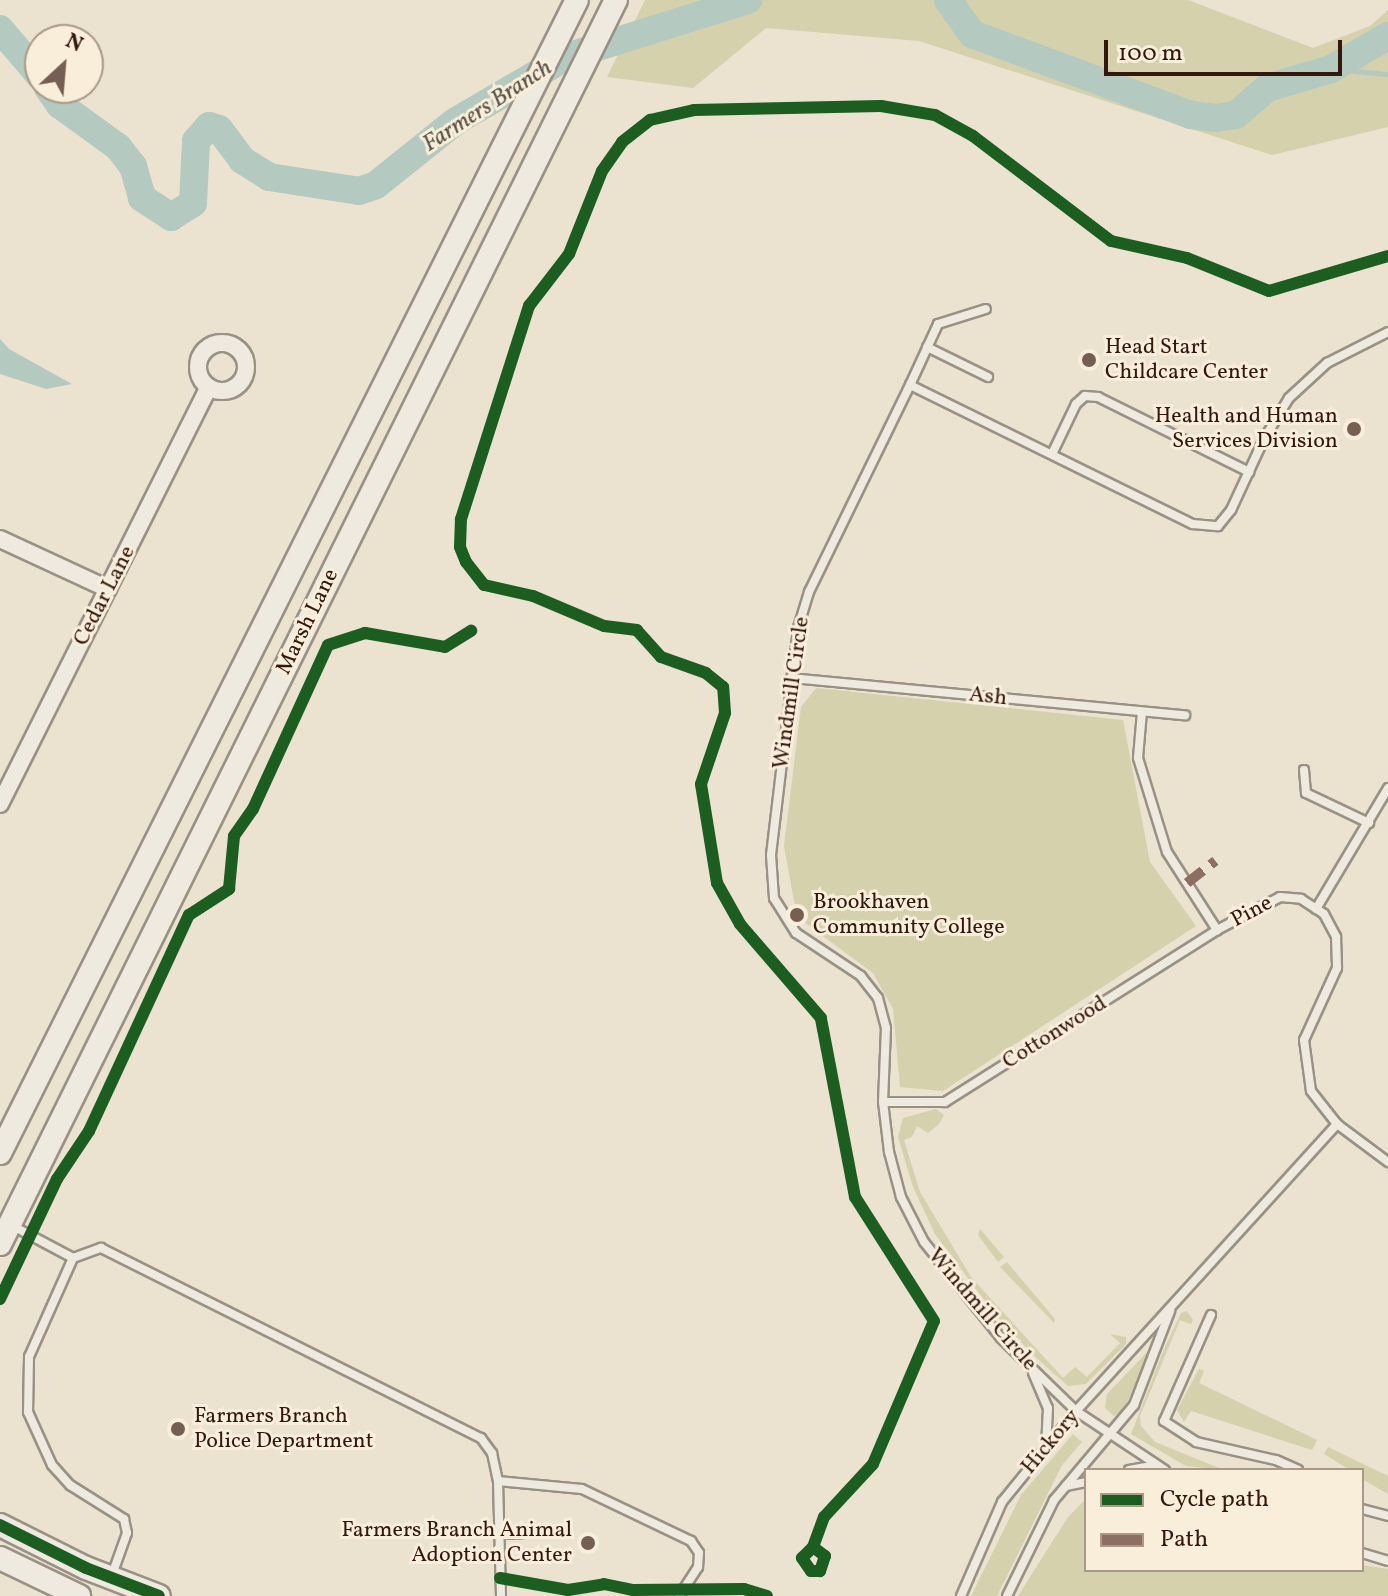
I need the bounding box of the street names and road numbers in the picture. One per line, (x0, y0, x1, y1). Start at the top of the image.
street label: Cedar Lane (69, 542, 141, 650)
street label: Marsh Lane (271, 565, 345, 679)
street label: Windmill Circle (768, 615, 816, 771)
street label: Ash (968, 682, 1008, 712)
street label: Pine (1227, 890, 1277, 934)
street label: Cottonwood (998, 991, 1112, 1075)
street label: Windmill Circle (922, 1243, 1042, 1377)
street label: Hickory (1016, 1404, 1086, 1480)

